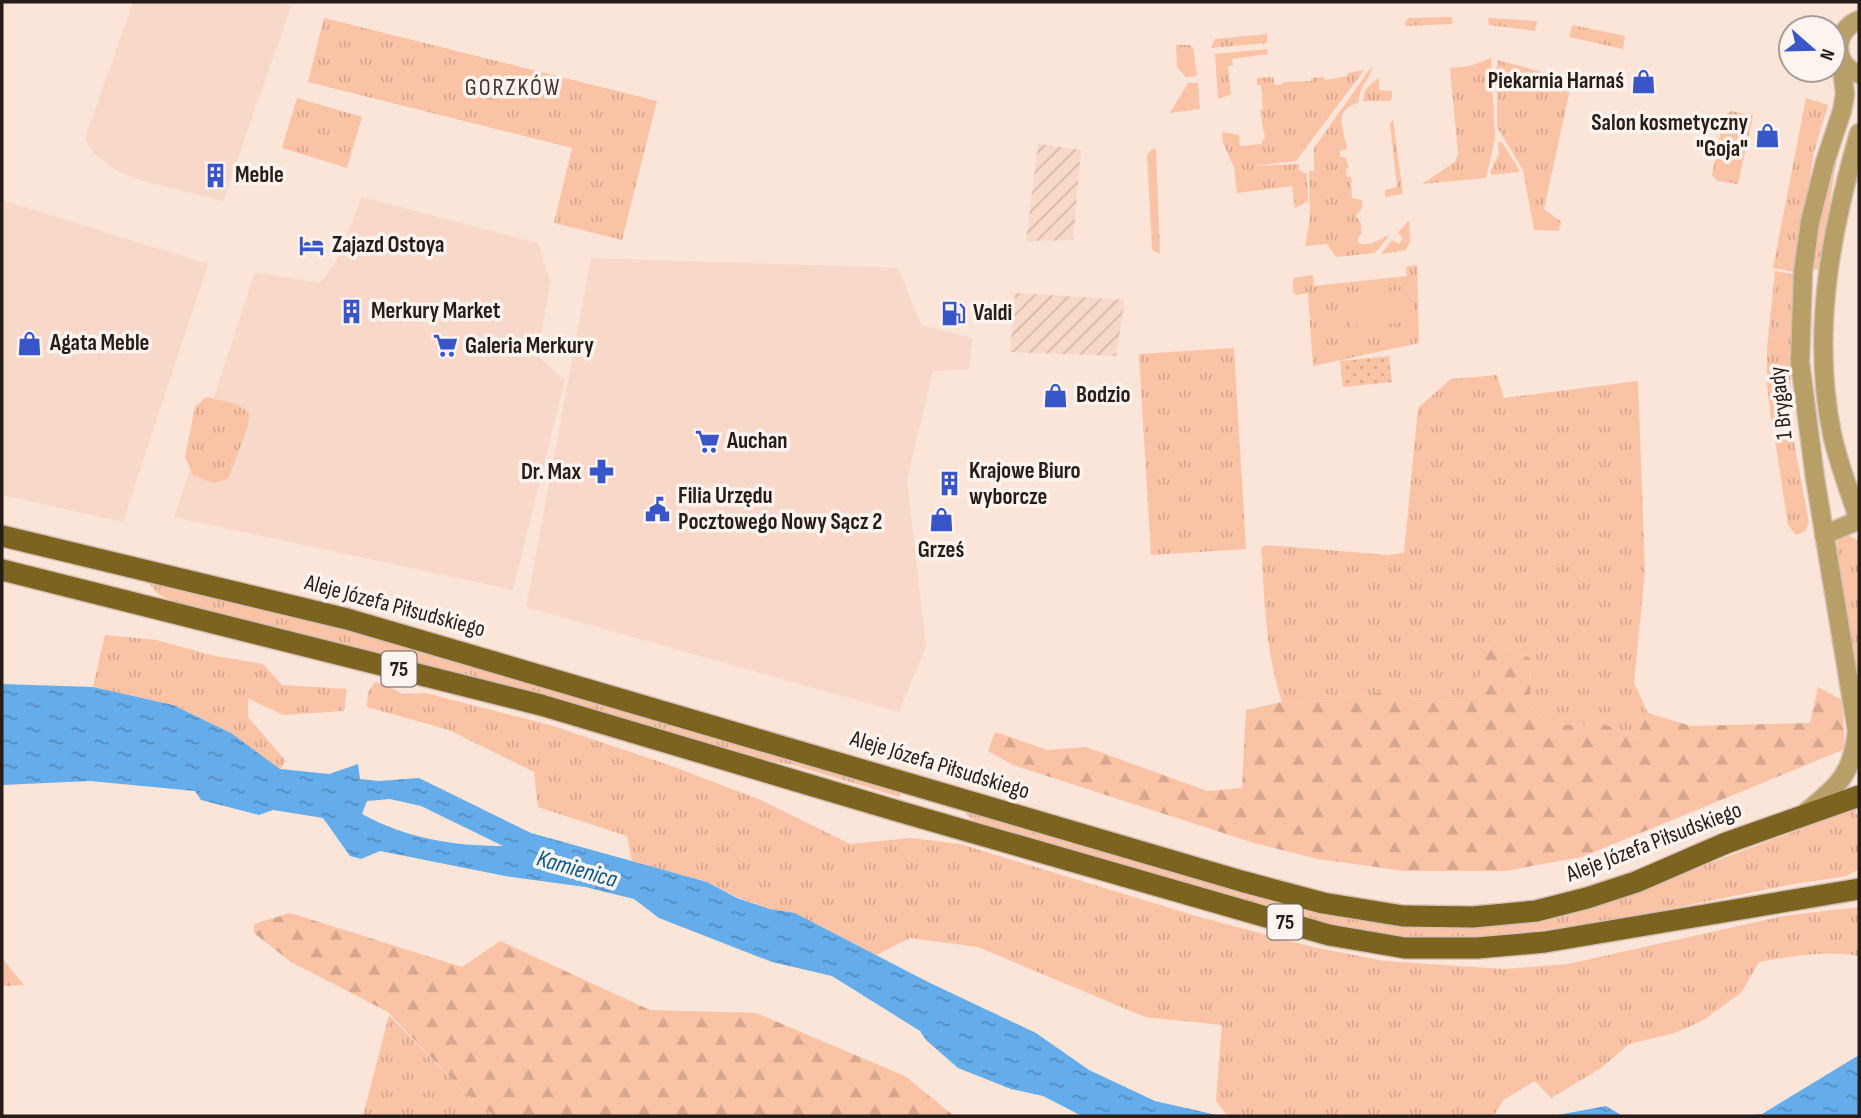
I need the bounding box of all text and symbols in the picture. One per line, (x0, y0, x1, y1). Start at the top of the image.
north arrow (1777, 14, 1847, 84)
text: N (1814, 46, 1839, 63)
place label: Piekarnia Harnaś (1488, 67, 1624, 95)
shop icon: Piekarnia Harnaś (1630, 67, 1658, 95)
district label: GORZKÓW (465, 73, 561, 102)
place label: Salon kosmetyczny "Goja" (1591, 109, 1748, 163)
shop icon: Salon kosmetyczny "Goja" (1754, 122, 1782, 150)
building icon: Meble (201, 161, 229, 189)
place label: Meble (235, 161, 284, 189)
hotel icon: Zajazd Ostoya (298, 231, 326, 259)
place label: Zajazd Ostoya (332, 231, 444, 259)
building icon: Merkury Market (337, 297, 365, 325)
place label: Merkury Market (371, 297, 501, 325)
fuel station icon: Valdi (939, 299, 967, 327)
place label: Valdi (973, 299, 1012, 327)
shop icon: Agata Meble (16, 329, 44, 357)
place label: Agata Meble (49, 329, 149, 357)
supermarket icon: Galeria Merkury (431, 332, 459, 360)
place label: Galeria Merkury (465, 332, 594, 360)
street label: 1 Brygady (1763, 365, 1799, 441)
shop icon: Bodzio (1042, 381, 1070, 409)
place label: Bodzio (1076, 381, 1131, 409)
supermarket icon: Auchan (693, 427, 721, 455)
place label: Auchan (726, 427, 788, 455)
place label: Krajowe Biuro wyborcze (969, 457, 1081, 511)
place label: Dr. Max (521, 458, 581, 486)
pharmacy icon: Dr. Max (587, 458, 615, 486)
building icon: Krajowe Biuro wyborcze (935, 470, 963, 498)
place label: Filia Urzędu Pocztowego Nowy Sącz 2 (678, 482, 882, 536)
public building icon: Filia Urzędu Pocztowego Nowy Sącz 2 (644, 495, 672, 523)
shop icon: Grześ (927, 506, 955, 534)
place label: Grześ (918, 536, 964, 564)
street label: Aleje Józefa Piłsudskiego (301, 568, 488, 644)
road number: 75 (382, 652, 416, 686)
street label: Aleje Józefa Piłsudskiego (846, 724, 1033, 806)
street label: Aleje Józefa Piłsudskiego (1561, 796, 1746, 889)
water label: Kamienica (533, 844, 621, 894)
road number: 75 (1268, 904, 1302, 940)

